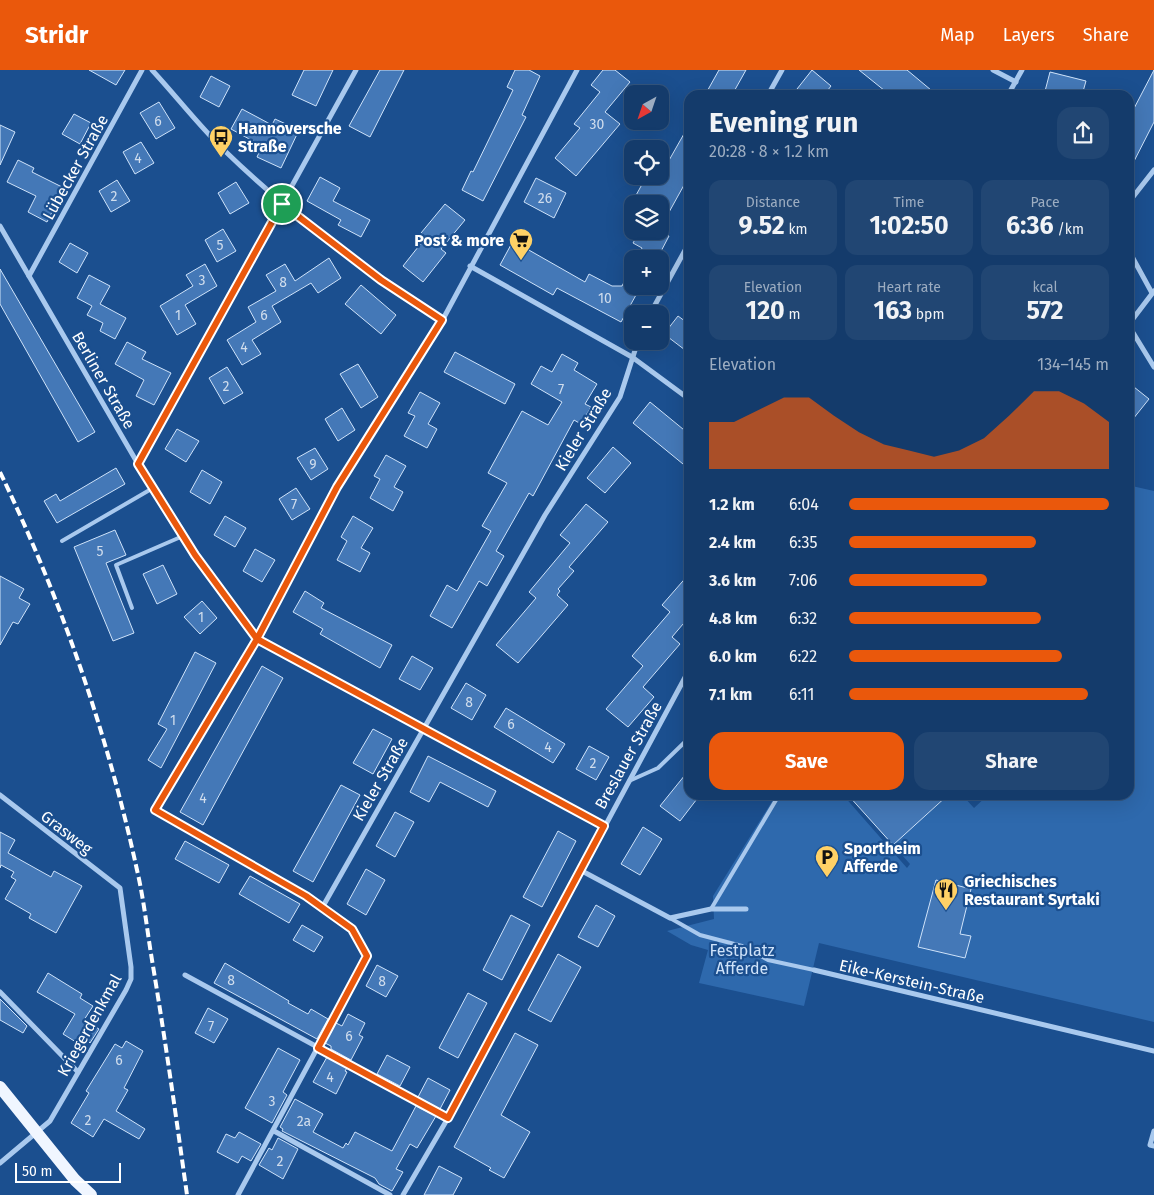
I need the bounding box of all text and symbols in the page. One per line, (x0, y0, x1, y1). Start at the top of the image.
text: Stridr (25, 21, 88, 49)
text: Map (940, 24, 975, 46)
text: Layers (1003, 24, 1055, 46)
text: Share (1083, 24, 1129, 46)
north arrow (624, 85, 669, 130)
map controls (624, 85, 669, 350)
text: Evening run (709, 106, 858, 139)
button: share (1057, 107, 1109, 159)
street label: Lübecker Straße (39, 111, 112, 223)
house number: 6 (154, 113, 162, 130)
house number: 30 (590, 116, 605, 133)
place label: Hannoversche Straße (238, 119, 342, 156)
bus stop icon: Hannoversche Straße (208, 124, 234, 158)
button: locate (624, 140, 669, 185)
text: 20:28 · 8 × 1.2 km (709, 142, 829, 161)
house number: 4 (134, 150, 142, 167)
pin (261, 183, 303, 225)
house number: 2 (111, 188, 118, 205)
icon: arrive (268, 190, 296, 218)
house number: 26 (538, 190, 552, 207)
text: Distance (746, 194, 800, 211)
text: Time (894, 194, 924, 211)
text: Pace (1030, 194, 1060, 211)
button: layers (624, 195, 669, 240)
text: 9.52 (738, 211, 785, 241)
text: 1:02:50 (869, 211, 949, 241)
text: 6:36 (1006, 211, 1054, 241)
text: km (785, 221, 808, 238)
text: /km (1054, 221, 1084, 238)
supermarket icon: Post & more (508, 227, 534, 261)
place label: Post & more (414, 231, 504, 250)
house number: 5 (216, 237, 224, 254)
button: + (624, 250, 669, 295)
house number: 3 (199, 272, 206, 289)
house number: 8 (279, 274, 287, 291)
text: Elevation (744, 279, 802, 296)
text: Heart rate (877, 279, 941, 296)
text: kcal (1032, 279, 1058, 296)
house number: 10 (598, 290, 612, 307)
text: 120 (746, 296, 785, 326)
text: 163 (874, 296, 912, 326)
text: 572 (1026, 296, 1064, 326)
button: − (624, 305, 669, 350)
text: m (785, 306, 800, 323)
text: bpm (912, 306, 944, 323)
house number: 1 (175, 307, 181, 324)
house number: 6 (260, 307, 268, 324)
street label: Berliner Straße (68, 328, 139, 432)
house number: 4 (240, 339, 248, 356)
text: Elevation (709, 355, 776, 374)
text: 134–145 m (1037, 355, 1109, 374)
house number: 2 (223, 378, 230, 395)
house number: 7 (558, 381, 564, 398)
street label: Kieler Straße (551, 384, 616, 474)
house number: 9 (309, 456, 317, 473)
text: 1.2 km (709, 495, 755, 514)
text: 6:04 (789, 495, 819, 514)
house number: 7 (291, 496, 297, 513)
text: 2.4 km (709, 533, 756, 552)
text: 6:35 (789, 533, 818, 552)
house number: 5 (96, 543, 104, 560)
text: 3.6 km (709, 571, 756, 590)
text: 7:06 (789, 571, 817, 590)
house number: 1 (198, 609, 204, 626)
text: 4.8 km (709, 609, 757, 628)
text: 6:32 (789, 609, 817, 628)
text: 6.0 km (709, 647, 757, 666)
text: 6:22 (789, 647, 817, 666)
text: 7.1 km (709, 685, 752, 704)
text: 6:11 (789, 685, 814, 704)
house number: 8 (465, 694, 473, 711)
street label: Breslauer Straße (591, 698, 666, 813)
house number: 1 (170, 712, 176, 729)
house number: 6 (507, 716, 515, 733)
button: Save (709, 732, 904, 790)
button: Share (914, 732, 1109, 790)
street label: Kieler Straße (349, 734, 412, 824)
house number: 4 (544, 739, 552, 756)
house number: 2 (590, 755, 597, 772)
house number: 4 (199, 790, 207, 807)
street label: Grasweg (37, 806, 97, 859)
place label: Sportheim Afferde (843, 839, 921, 876)
parking icon: Sportheim Afferde (814, 844, 840, 878)
place label: Griechisches Restaurant Syrtaki (964, 872, 1100, 909)
restaurant icon: Griechisches Restaurant Syrtaki (933, 877, 959, 911)
park label: Festplatz Afferde (710, 941, 774, 978)
street label: Eike-Kerstein-Straße (837, 956, 986, 1007)
street label: Kriegerdenkmal (53, 970, 126, 1080)
house number: 8 (227, 972, 235, 989)
house number: 8 (378, 973, 386, 990)
house number: 7 (208, 1018, 214, 1035)
house number: 6 (345, 1028, 353, 1045)
house number: 6 (115, 1052, 123, 1069)
house number: 4 (326, 1069, 334, 1086)
house number: 3 (269, 1093, 276, 1110)
house number: 2 (85, 1112, 92, 1129)
house number: 2a (297, 1113, 311, 1130)
house number: 2 (277, 1153, 284, 1170)
scale bar (15, 1160, 121, 1183)
text: 50 m (22, 1163, 53, 1180)

